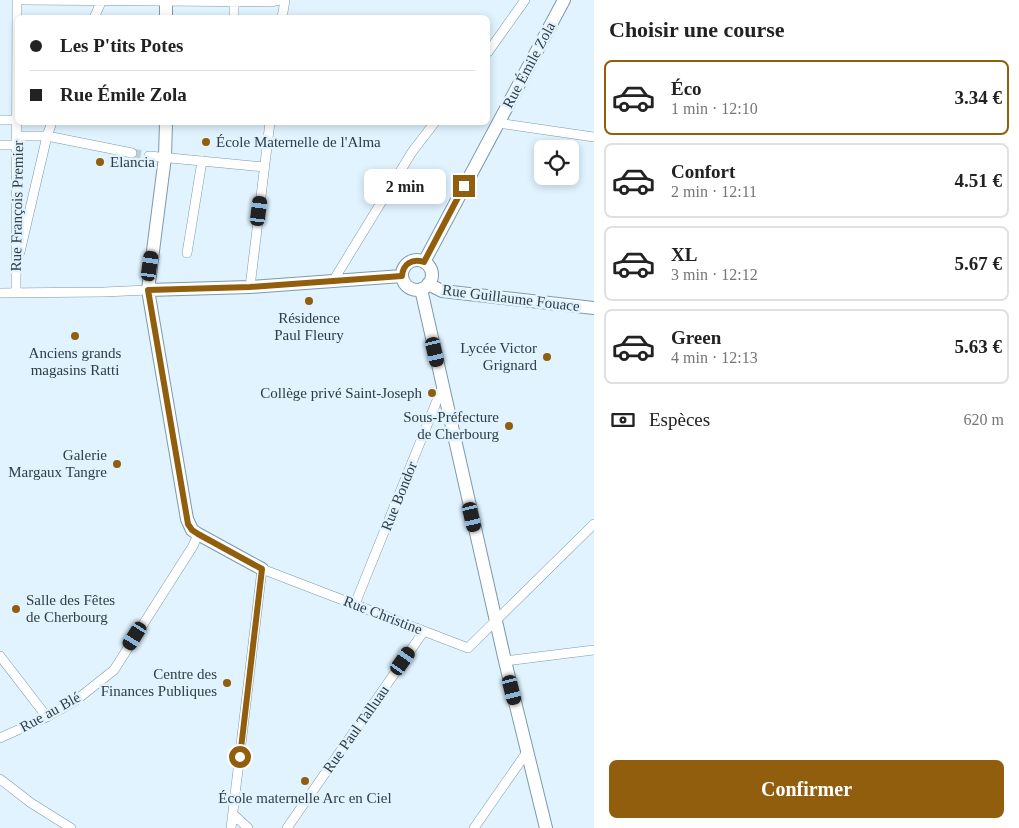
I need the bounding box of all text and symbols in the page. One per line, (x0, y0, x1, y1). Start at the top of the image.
text: Choisir une course (609, 17, 785, 42)
street label: Rue Émile Zola (500, 19, 559, 111)
text: Les P'tits Potes (60, 35, 183, 56)
icon: car (611, 75, 656, 120)
text: Éco (671, 78, 702, 99)
text: Rue Émile Zola (60, 84, 187, 105)
text: 3.34 € (955, 87, 1002, 108)
text: 1 min · 12:10 (671, 100, 758, 117)
place label: École Maternelle de l'Alma (216, 134, 381, 150)
marker: École Maternelle de l'Alma (200, 136, 212, 148)
street label: Rue François Premier (8, 140, 26, 272)
map controls (534, 140, 579, 185)
button: locate (534, 140, 579, 185)
place label: Elancia (110, 154, 155, 170)
marker: Elancia (94, 156, 106, 168)
icon: car (611, 158, 656, 203)
text: Confort (671, 161, 735, 182)
callout: 2 min (364, 168, 446, 204)
text: 4.51 € (955, 170, 1002, 191)
route end (453, 175, 475, 197)
text: 2 min (386, 178, 424, 195)
text: 2 min · 12:11 (671, 183, 757, 200)
car (249, 195, 268, 227)
icon: car (611, 241, 656, 286)
text: XL (671, 244, 697, 265)
car (140, 250, 159, 282)
text: 5.67 € (955, 253, 1002, 274)
text: 3 min · 12:12 (671, 266, 758, 283)
street label: Rue Guillaume Fouace (441, 282, 581, 314)
marker: Résidence Paul Fleury (303, 295, 315, 307)
place label: Résidence Paul Fleury (274, 310, 344, 343)
icon: car (611, 324, 656, 369)
text: Green (671, 327, 721, 348)
marker: Anciens grands magasins Ratti (69, 330, 81, 342)
car (424, 336, 445, 368)
text: 5.63 € (955, 336, 1002, 357)
place label: Lycée Victor Grignard (460, 340, 537, 373)
place label: Anciens grands magasins Ratti (29, 345, 122, 378)
text: 4 min · 12:13 (671, 349, 758, 366)
marker: Lycée Victor Grignard (541, 351, 553, 363)
place label: Collège privé Saint-Joseph (260, 385, 422, 401)
marker: Collège privé Saint-Joseph (426, 387, 438, 399)
icon: cash (609, 406, 637, 434)
place label: Sous-Préfecture de Cherbourg (403, 409, 499, 442)
text: Espèces (649, 409, 710, 430)
text: 620 m (964, 411, 1004, 428)
marker: Sous-Préfecture de Cherbourg (503, 420, 515, 432)
place label: Galerie Margaux Tangre (8, 447, 107, 480)
marker: Galerie Margaux Tangre (111, 458, 123, 470)
street label: Rue Bondor (378, 459, 420, 533)
car (461, 501, 482, 533)
place label: Salle des Fêtes de Cherbourg (26, 592, 115, 625)
street label: Rue Christine (341, 593, 425, 637)
marker: Salle des Fêtes de Cherbourg (10, 603, 22, 615)
car (120, 619, 149, 653)
car (388, 644, 417, 678)
place label: Centre des Finances Publiques (101, 666, 217, 699)
car (501, 674, 522, 706)
marker: Centre des Finances Publiques (221, 677, 233, 689)
street label: Rue Paul Talluau (320, 682, 392, 776)
street label: Rue au Blé (17, 689, 83, 735)
route start (229, 746, 251, 768)
button: Confirmer (609, 760, 1004, 818)
marker: École maternelle Arc en Ciel (299, 775, 311, 787)
place label: École maternelle Arc en Ciel (218, 790, 392, 806)

